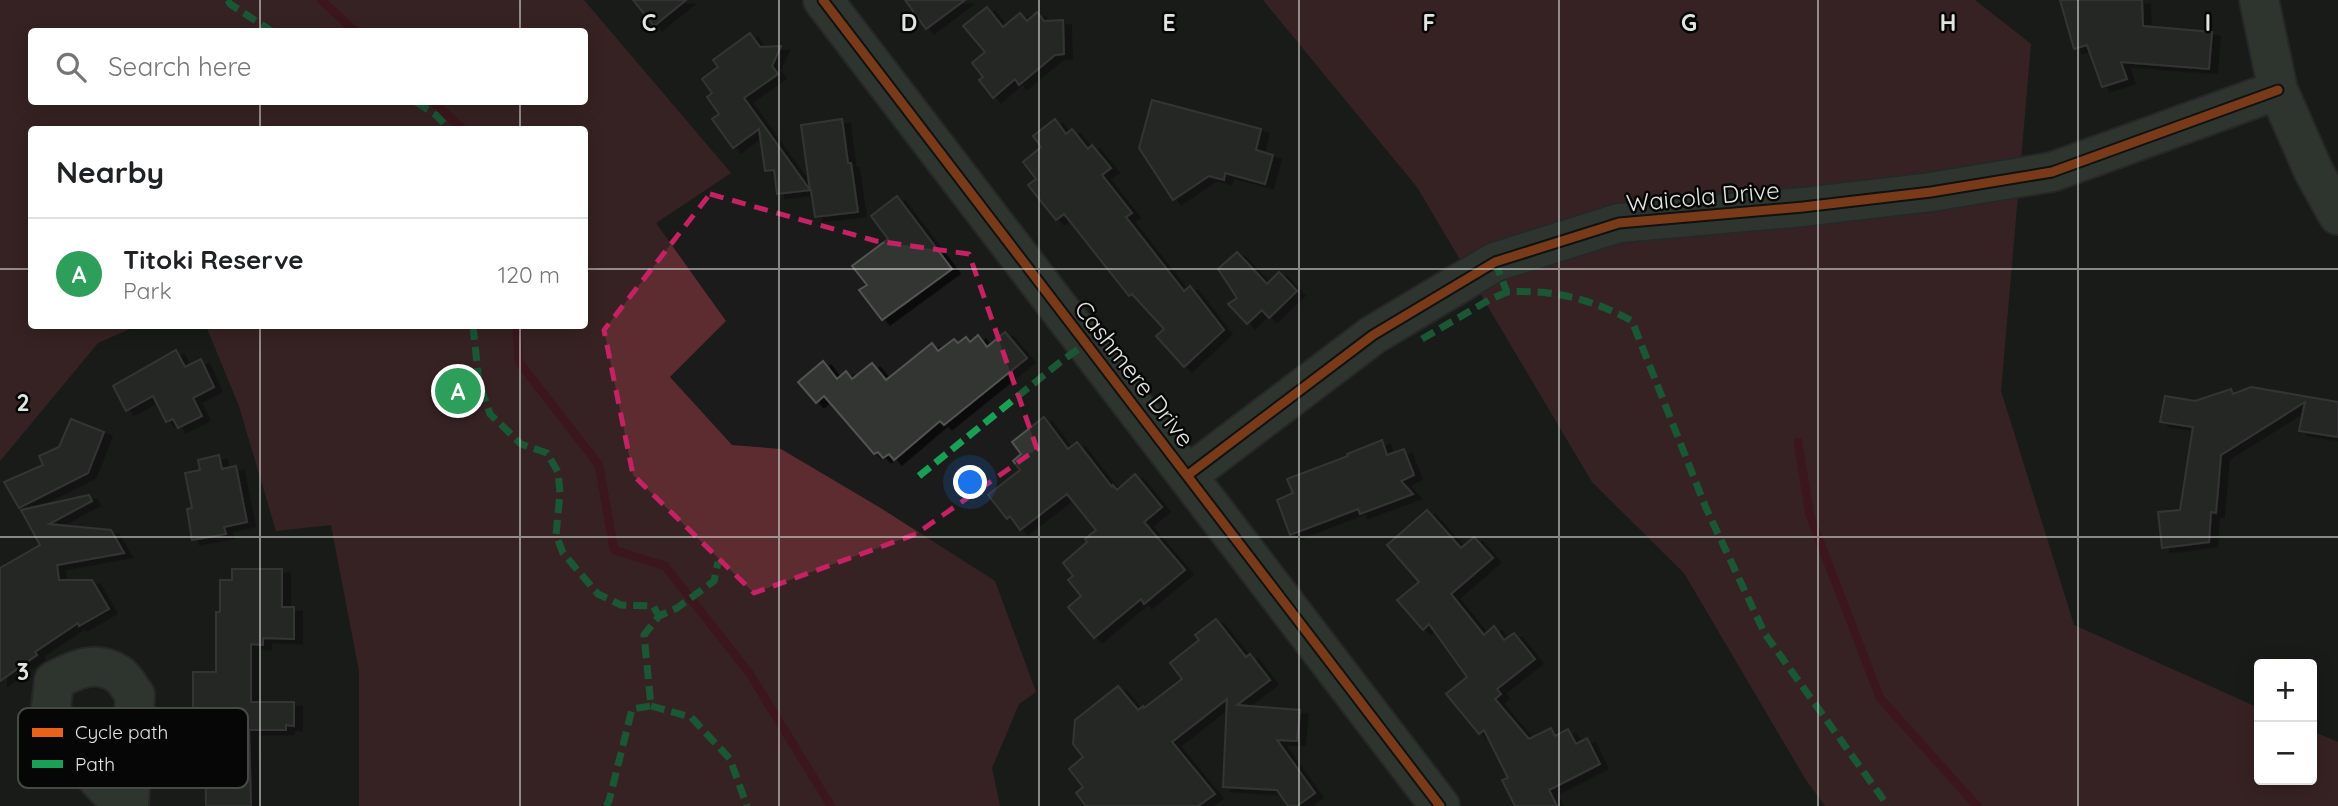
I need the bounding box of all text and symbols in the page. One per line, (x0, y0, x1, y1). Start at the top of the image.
text: C (642, 8, 656, 37)
text: D (901, 8, 917, 37)
text: E (1162, 8, 1176, 37)
text: F (1423, 8, 1435, 37)
text: G (1681, 8, 1697, 37)
text: H (1940, 8, 1956, 37)
text: I (2205, 8, 2211, 37)
search box (28, 28, 588, 105)
icon: search (52, 48, 90, 86)
text: Search here (108, 50, 252, 83)
text: Nearby (56, 153, 164, 191)
street label: Waicola Drive (1625, 174, 1781, 218)
text: Titoki Reserve (123, 243, 304, 276)
text: A (72, 260, 86, 289)
text: 120 m (498, 260, 560, 289)
text: Park (123, 276, 172, 305)
street label: Cashmere Drive (1068, 294, 1201, 452)
pin: A (435, 365, 481, 417)
text: 2 (16, 388, 30, 417)
your location (953, 465, 987, 499)
text: 3 (17, 657, 29, 686)
map controls (2254, 659, 2317, 785)
button: + (2254, 659, 2317, 722)
legend (18, 708, 248, 788)
text: Cycle path (75, 720, 168, 744)
button: − (2254, 722, 2317, 785)
text: Path (75, 752, 115, 776)

